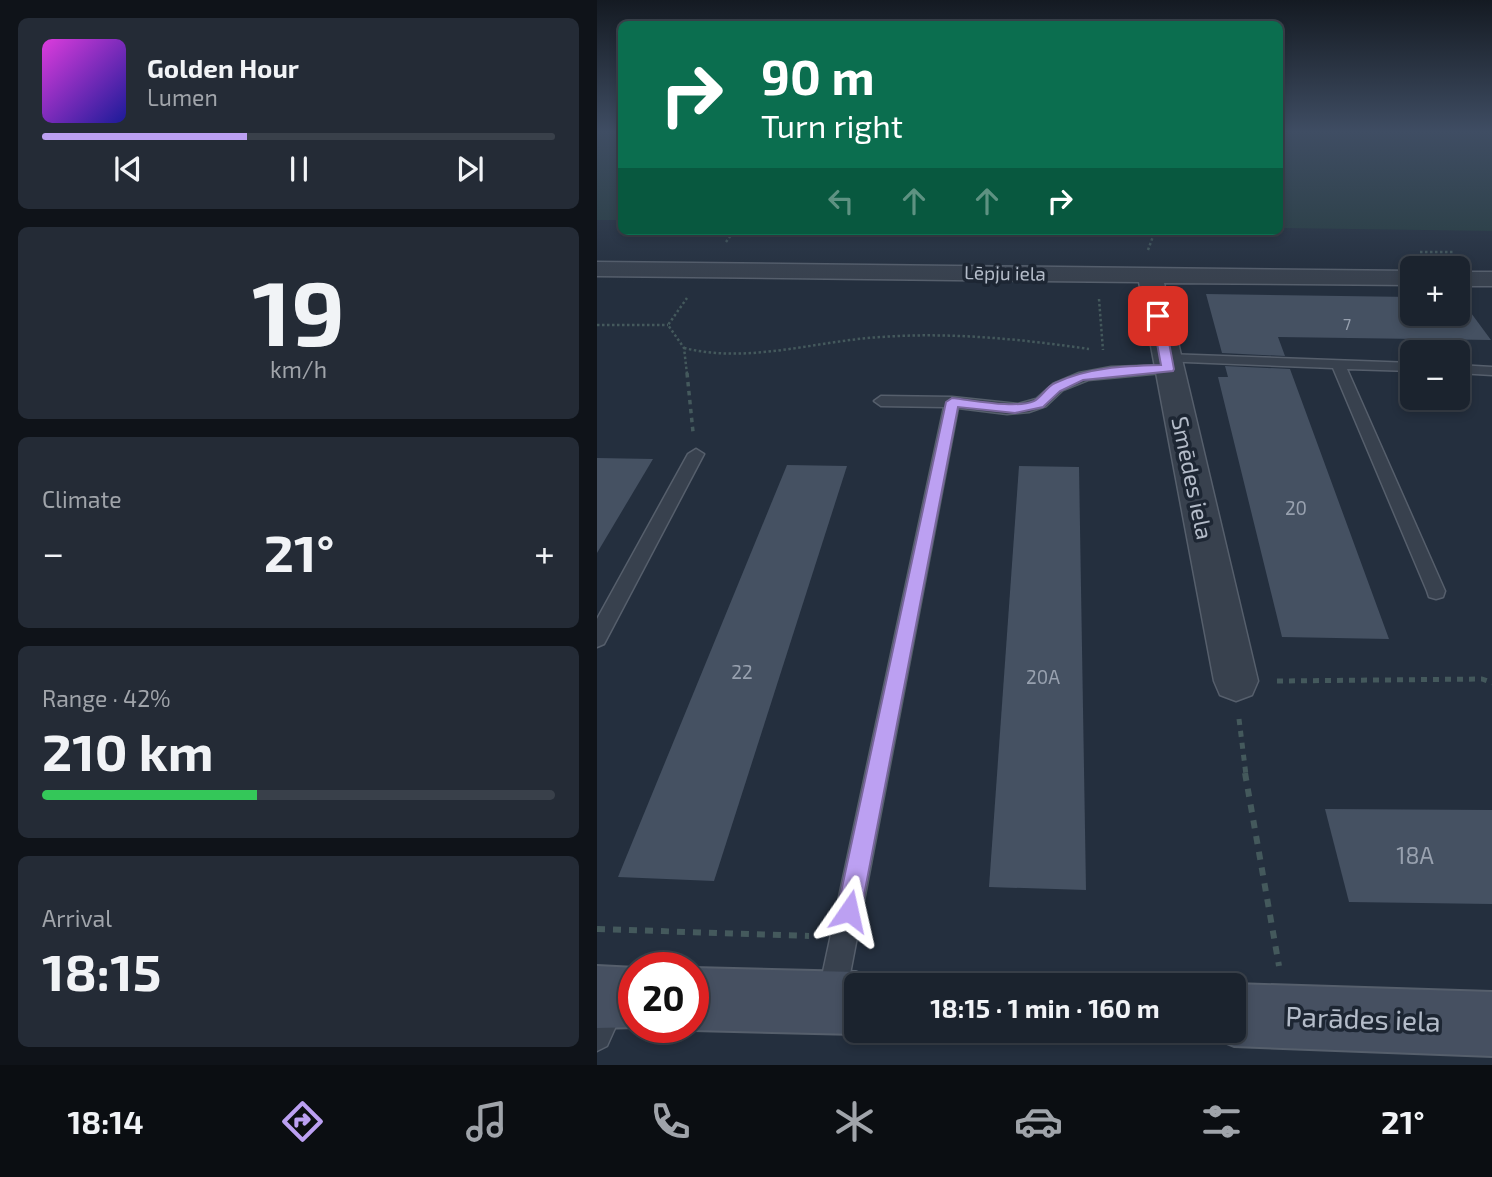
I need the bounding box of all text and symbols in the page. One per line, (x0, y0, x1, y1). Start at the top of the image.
text: 90 m (761, 46, 875, 105)
icon: right (646, 49, 737, 140)
text: Golden Hour (147, 52, 299, 83)
text: Lumen (147, 83, 218, 111)
text: Turn right (761, 106, 903, 144)
icon: previous (109, 150, 147, 188)
icon: pause (280, 150, 318, 188)
icon: next (451, 150, 489, 188)
icon: left (822, 182, 860, 220)
icon: ahead (895, 182, 933, 220)
icon: ahead (968, 182, 1006, 220)
icon: right (1041, 182, 1079, 220)
text: 19 (252, 255, 345, 364)
map controls (1400, 256, 1470, 410)
button: + (1400, 256, 1470, 326)
street label: Lēpju iela (964, 260, 1046, 285)
pin (1128, 286, 1188, 346)
icon: arrive (1139, 297, 1177, 335)
house number: 7 (1343, 314, 1351, 333)
button: − (1400, 340, 1470, 410)
text: km/h (270, 355, 327, 383)
street label: Smēdes iela (1166, 414, 1220, 542)
text: Climate (42, 485, 122, 513)
house number: 20 (1285, 496, 1307, 519)
text: 21° (264, 520, 334, 582)
text: − (42, 529, 64, 575)
text: + (534, 529, 555, 575)
house number: 22 (731, 660, 753, 683)
house number: 20A (1026, 665, 1060, 688)
text: Range · 42% (42, 684, 171, 712)
text: 210 km (42, 719, 214, 781)
house number: 18A (1396, 841, 1434, 869)
position arrow (812, 874, 886, 948)
text: Arrival (42, 904, 112, 932)
text: 18:15 (42, 939, 161, 1001)
speed limit sign: 20 (618, 952, 709, 1043)
text: 18:15 · 1 min · 160 m (930, 992, 1160, 1023)
street label: Parādes iela (1285, 998, 1441, 1038)
icon: directions (278, 1097, 327, 1146)
icon: music (462, 1097, 511, 1146)
icon: phone (646, 1097, 695, 1146)
icon: climate (830, 1097, 879, 1146)
icon: car (1014, 1097, 1063, 1146)
icon: filters (1197, 1097, 1246, 1146)
text: 18:14 (67, 1102, 144, 1140)
text: 21° (1381, 1102, 1425, 1140)

